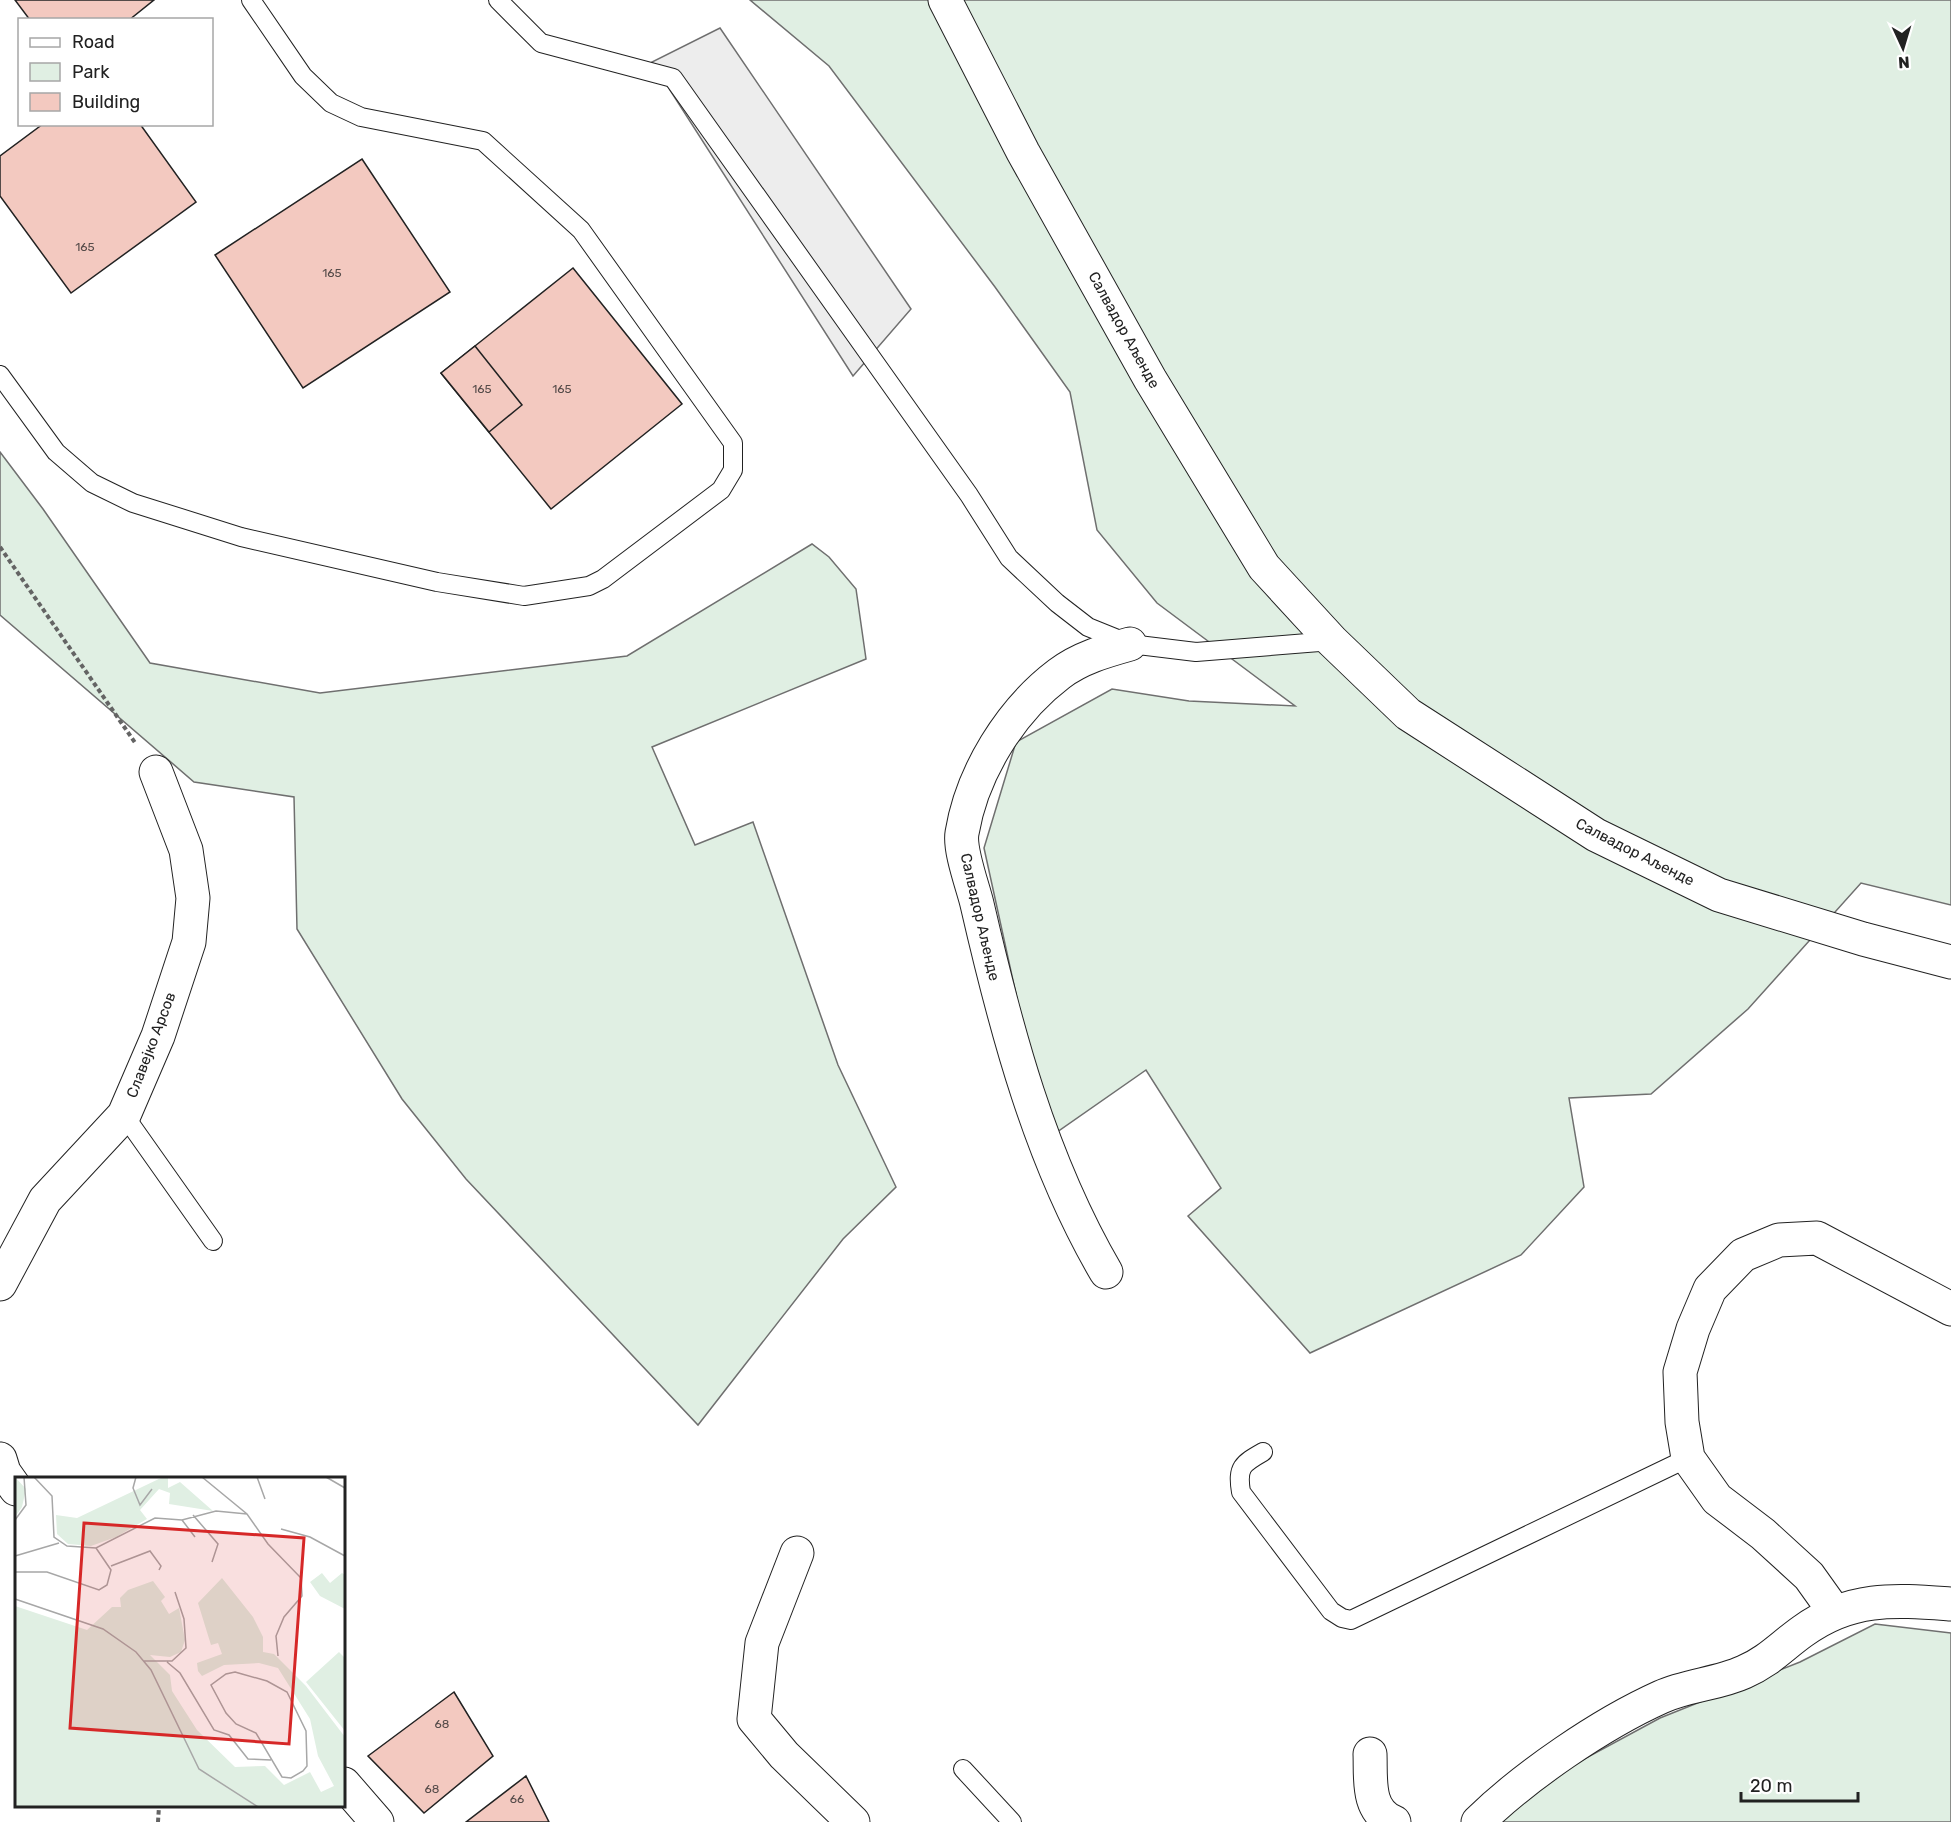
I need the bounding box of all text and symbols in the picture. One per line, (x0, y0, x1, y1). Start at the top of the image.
legend (18, 18, 213, 126)
north arrow (1873, 18, 1933, 78)
text: Road (72, 31, 115, 53)
text: N (1898, 53, 1910, 72)
text: Park (72, 61, 110, 83)
text: Building (72, 91, 140, 113)
house number: 165 (75, 240, 95, 254)
house number: 165 (322, 266, 342, 280)
street label: Салвадор Аљенде (1084, 269, 1164, 391)
house number: 165 (472, 382, 492, 396)
house number: 165 (552, 382, 572, 396)
street label: Салвадор Аљенде (1573, 814, 1697, 890)
street label: Салвадор Аљенде (957, 851, 1003, 983)
street label: Славејко Арсов (123, 990, 179, 1100)
inset map (15, 1477, 345, 1807)
house number: 68 (435, 1717, 449, 1731)
scale bar (1741, 1765, 1858, 1803)
text: 20 m (1750, 1775, 1792, 1797)
house number: 68 (425, 1782, 439, 1796)
house number: 66 (510, 1792, 524, 1806)

